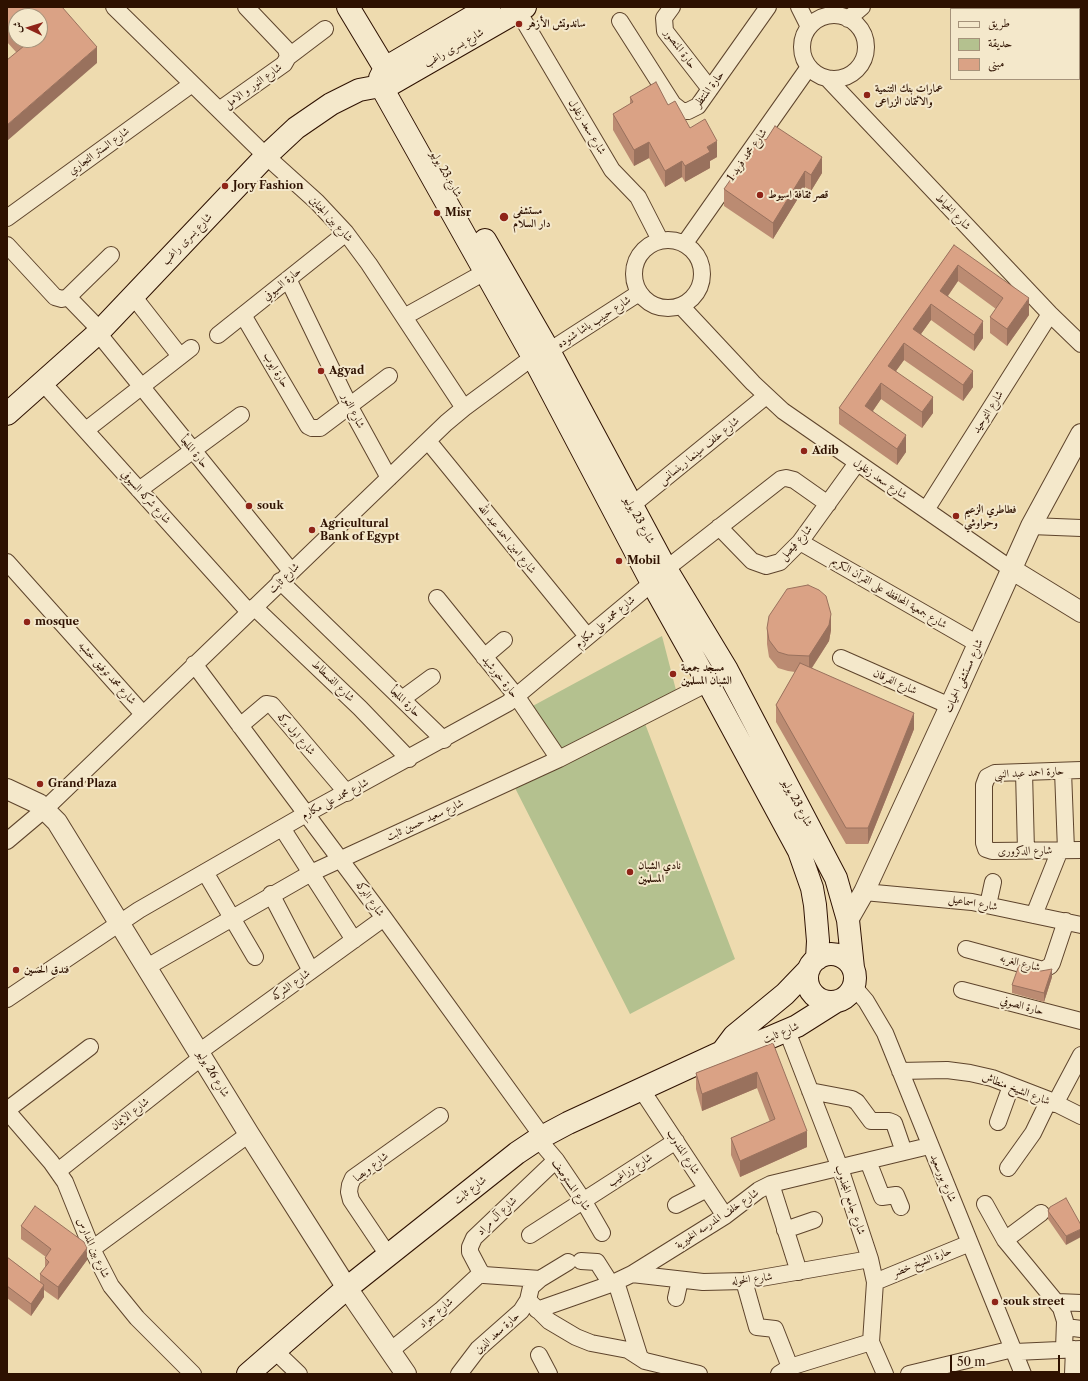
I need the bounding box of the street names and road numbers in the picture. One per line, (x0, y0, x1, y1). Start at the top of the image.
street label: شارع يسرى راغب (422, 26, 486, 70)
street label: حارة المنصور (661, 27, 699, 71)
street label: شارع النور و الامل (221, 61, 285, 111)
street label: حارة المنتظر (691, 68, 727, 110)
street label: شارع سعد زغلول (565, 97, 609, 157)
street label: شارع السنتر التجاري (66, 124, 132, 178)
street label: شارع محمد فريد 1 (724, 126, 770, 184)
street label: شارع 23 يوليو (427, 148, 465, 200)
street label: شارع الخياط (933, 191, 973, 233)
street label: شارع بين الجناين (306, 193, 356, 245)
street label: شارع يسرى راغب (159, 210, 215, 268)
street label: حارة السيوفي (260, 265, 304, 303)
street label: شارع حبيب باشا شنوده (555, 293, 633, 351)
street label: حارة ايوب (260, 350, 292, 390)
street label: شارع التوحيد (970, 388, 1006, 436)
street label: شارع النور (339, 391, 367, 431)
street label: شارع خلف سينما رينسانس (656, 414, 742, 488)
street label: حارة الملجأ (177, 433, 211, 471)
street label: شارع سعد زغلول (851, 456, 909, 502)
street label: شارع شركه السيوفي (118, 467, 174, 527)
street label: شارع 23 يوليو (621, 494, 657, 546)
street label: شارع امين احمد عبد الله (475, 502, 539, 576)
street label: شارع فيصل (777, 523, 815, 563)
street label: شارع جمعية المحافظه على القرآن الكريم (829, 554, 949, 632)
street label: شارع ثابت (266, 560, 302, 596)
street label: شارع محمد على مكارم (572, 593, 638, 651)
street label: شارع مستشفى الحميات (942, 637, 986, 715)
street label: شارع محمد توفيق خشبه (75, 639, 139, 707)
street label: حارة خورشيد (479, 653, 521, 701)
street label: شارع الفسطاط (309, 657, 357, 705)
street label: شارع الفرقان (871, 667, 919, 697)
street label: حارة الملجأ (387, 684, 423, 720)
street label: شارع اول بركه (274, 710, 318, 758)
street label: حارة احمد عبد النبى (994, 765, 1064, 781)
street label: شارع محمد على مكارم (299, 776, 371, 822)
street label: شارع 23 يوليو (779, 777, 815, 829)
street label: شارع سعيد حسين ثابت (384, 796, 466, 844)
street label: شارع الدكرورى (998, 844, 1052, 858)
street label: شارع البركه (353, 879, 387, 919)
street label: شارع اسماعيل (947, 892, 999, 914)
street label: شارع الغربه (998, 952, 1042, 974)
street label: شارع الشركه (269, 967, 313, 1003)
street label: حارة الصوفي (999, 994, 1045, 1018)
street label: شارع ثابت (761, 1020, 801, 1046)
street label: شارع 26 يوليو (194, 1048, 232, 1100)
street label: شارع الشيخ منطاش (980, 1070, 1052, 1108)
street label: شارع الايمان (108, 1095, 152, 1133)
street label: شارع المندوب (664, 1127, 702, 1177)
street label: شارع ويصا (351, 1149, 391, 1185)
street label: شارع زراغيب (605, 1151, 655, 1189)
street label: شارع بورسعيد (927, 1152, 959, 1204)
street label: شارع المستوصف (549, 1157, 593, 1213)
street label: شارع جامع المجذوب (832, 1163, 868, 1237)
street label: شارع ثابت (451, 1173, 489, 1207)
street label: شارع خلف المدرسه الخيرية (673, 1186, 761, 1252)
street label: شارع آل مراد (474, 1194, 520, 1238)
street label: شارع بين المدارس (74, 1216, 112, 1280)
street label: حارة الشيخ خضر (890, 1244, 954, 1280)
street label: شارع الخوله (731, 1270, 773, 1288)
street label: شارع جواد (416, 1295, 456, 1331)
street label: حارة سعد الدين (472, 1309, 522, 1357)

